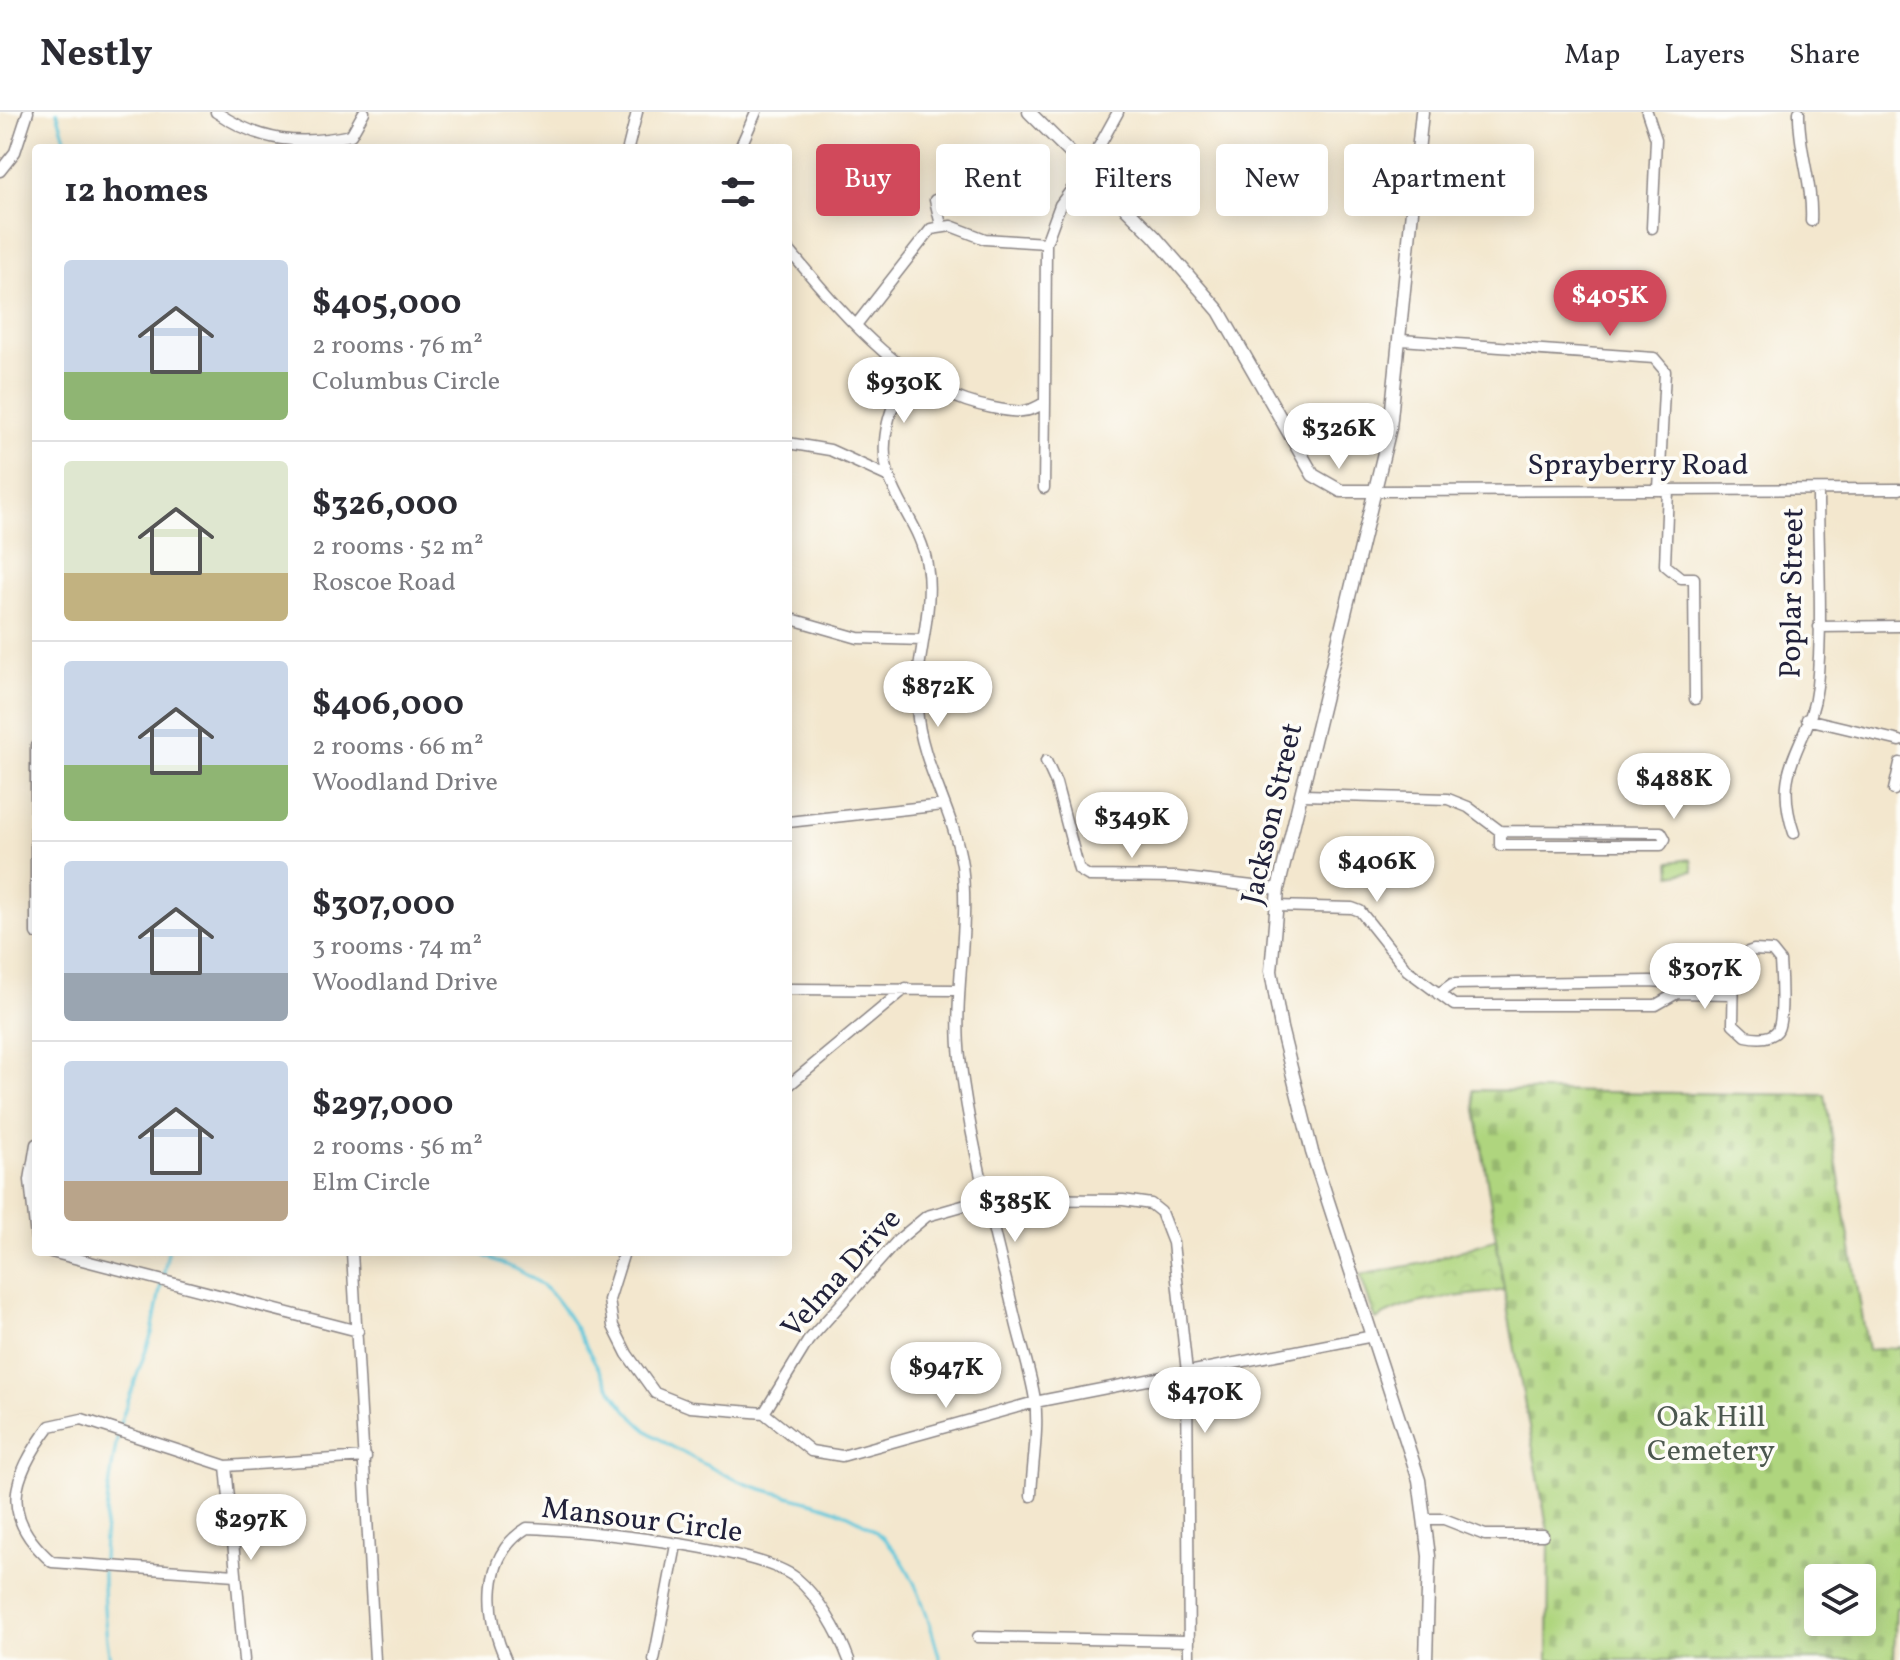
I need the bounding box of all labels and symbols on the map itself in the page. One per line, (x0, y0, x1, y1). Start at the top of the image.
pin: $405K (1554, 270, 1666, 338)
pin: $930K (848, 357, 960, 425)
pin: $326K (1283, 403, 1395, 471)
street label: Sprayberry Road (1527, 445, 1749, 487)
street label: Poplar Street (1771, 507, 1815, 679)
pin: $872K (882, 661, 994, 729)
street label: Jackson Street (1232, 719, 1314, 909)
pin: $488K (1618, 753, 1730, 821)
pin: $349K (1076, 792, 1188, 860)
pin: $406K (1321, 836, 1433, 904)
pin: $307K (1649, 943, 1761, 1011)
pin: $385K (959, 1176, 1071, 1244)
street label: Velma Drive (772, 1200, 912, 1348)
pin: $947K (890, 1342, 1002, 1410)
pin: $470K (1149, 1367, 1261, 1435)
park label: Oak Hill Cemetery (1647, 1397, 1775, 1473)
street label: Mansour Circle (539, 1488, 745, 1554)
pin: $297K (195, 1494, 307, 1562)

